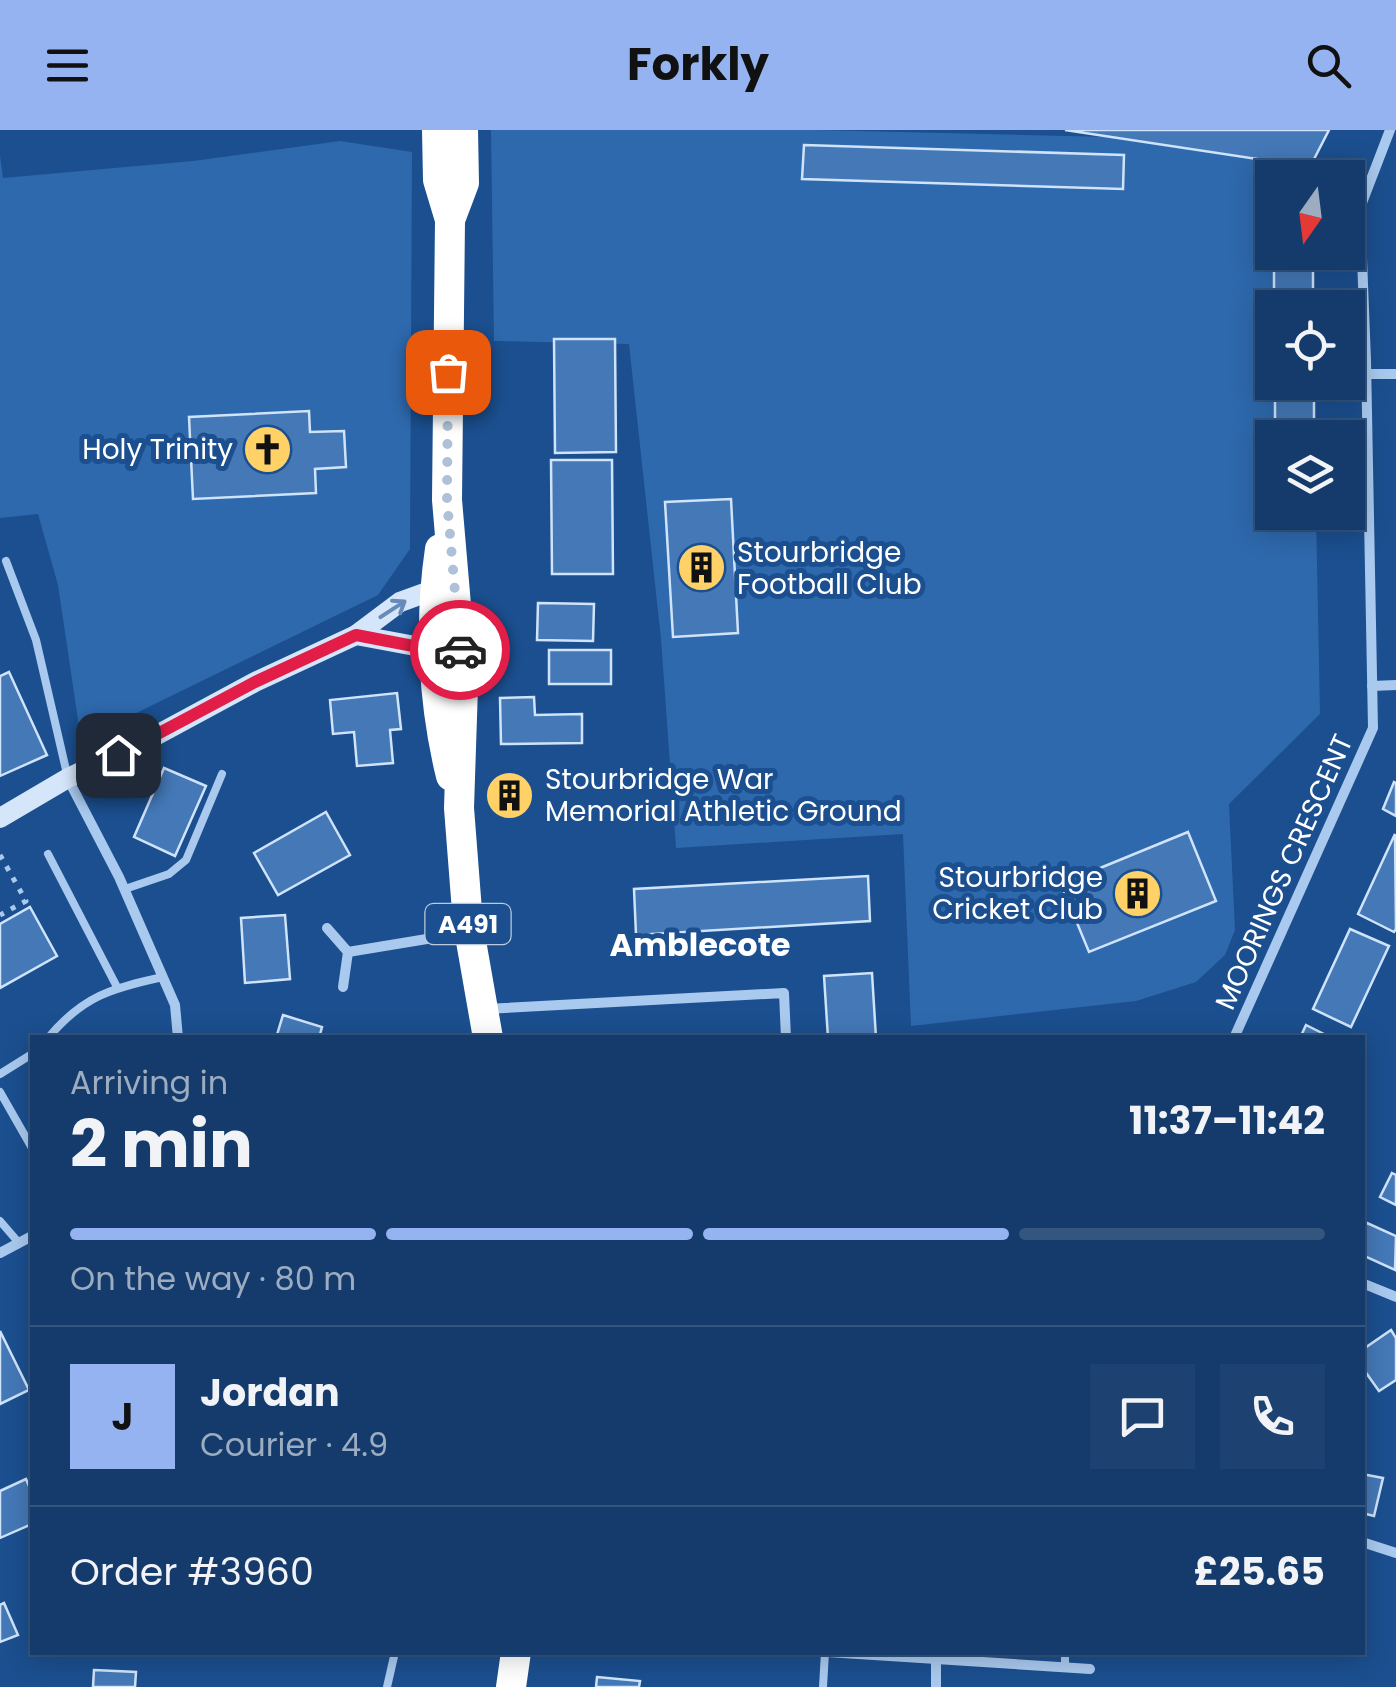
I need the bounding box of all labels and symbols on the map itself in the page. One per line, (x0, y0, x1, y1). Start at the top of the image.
north arrow (1255, 160, 1365, 270)
pin (406, 330, 491, 415)
church icon: Holy Trinity (242, 423, 294, 475)
place label: Holy Trinity (82, 430, 233, 469)
place label: Stourbridge Football Club (737, 533, 922, 604)
building icon: Stourbridge Football Club (676, 542, 728, 594)
one-way arrow (378, 598, 406, 619)
courier (410, 600, 510, 700)
pin (76, 713, 161, 798)
street label: MOORINGS CRESCENT (1206, 728, 1362, 1016)
place label: Stourbridge War Memorial Athletic Ground (545, 760, 902, 831)
building icon: Stourbridge War Memorial Athletic Ground (484, 769, 536, 821)
place label: Stourbridge Cricket Club (932, 858, 1103, 929)
building icon: Stourbridge Cricket Club (1112, 867, 1164, 919)
road number: A491 (426, 904, 510, 944)
district label: Amblecote (610, 922, 790, 967)

